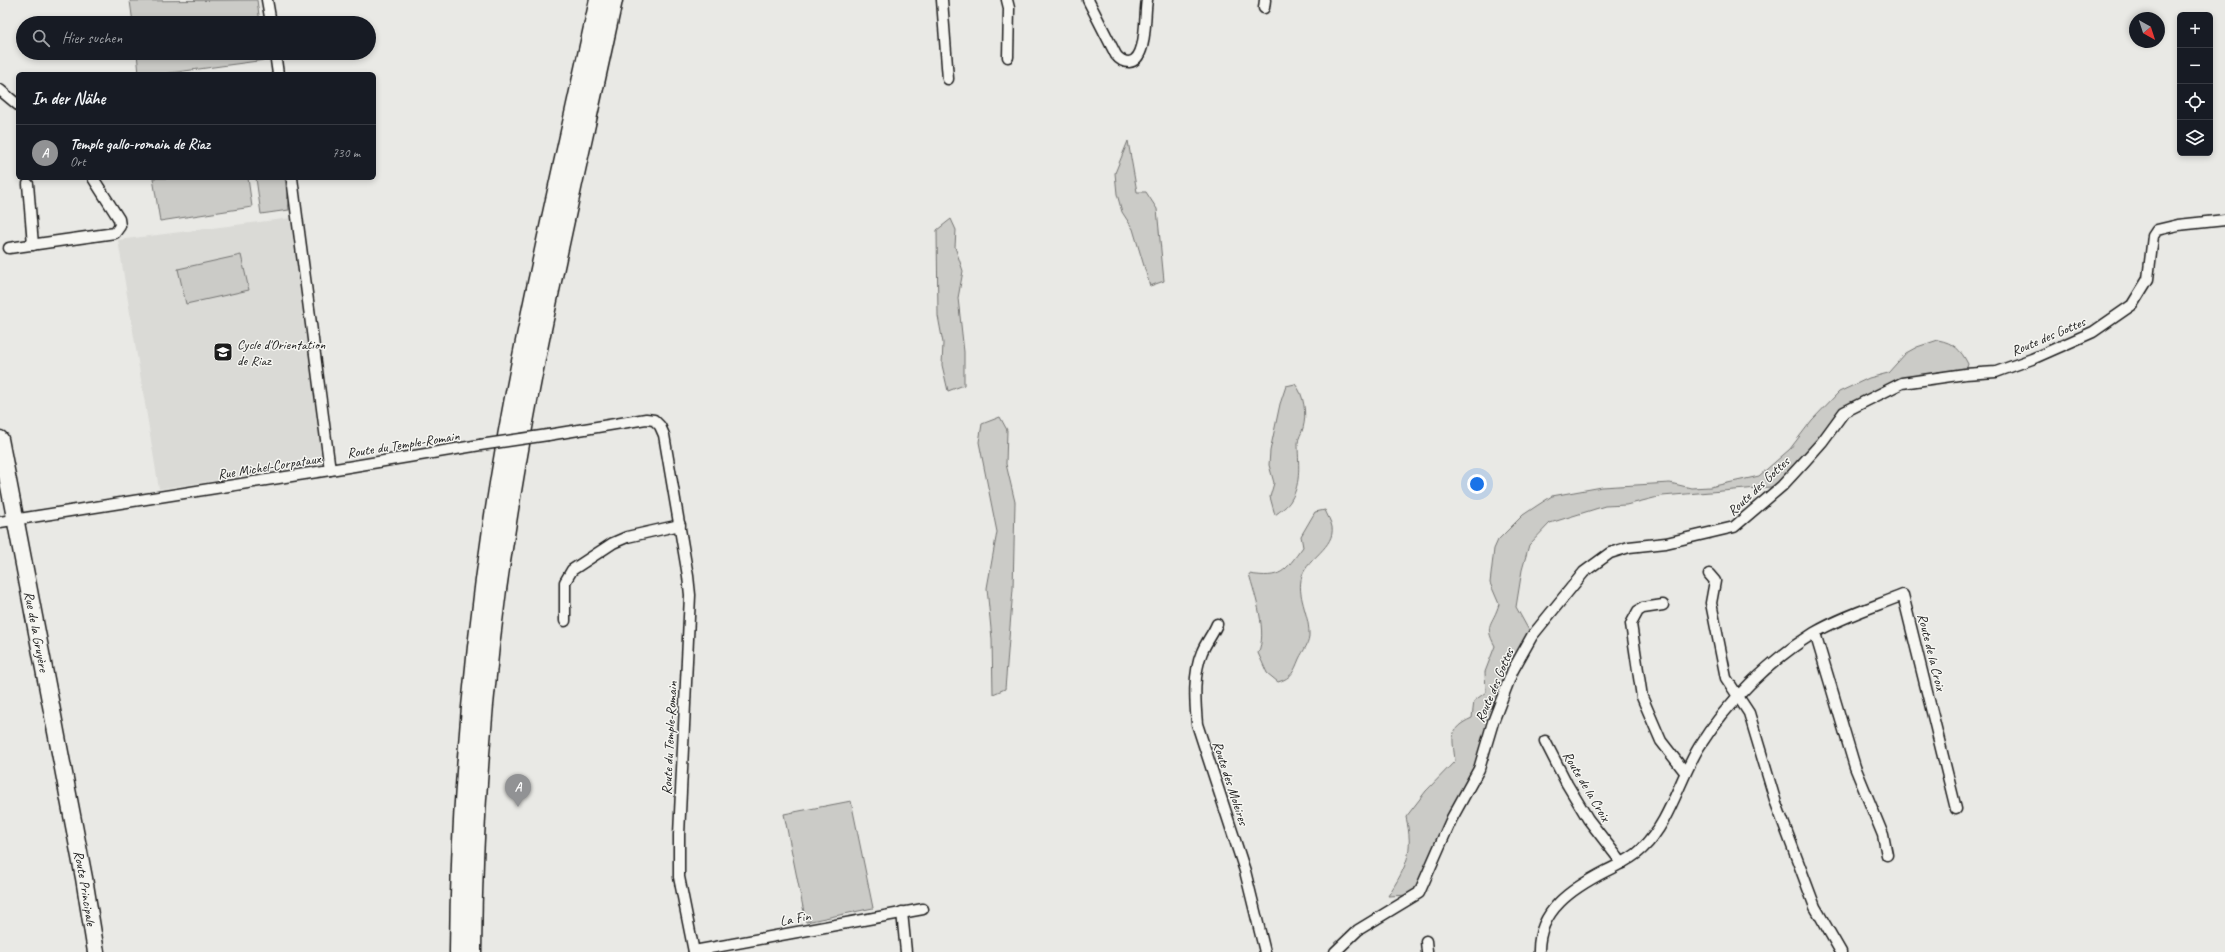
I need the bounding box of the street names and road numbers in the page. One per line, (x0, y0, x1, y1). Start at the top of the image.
street label: Route des Gottes (2009, 313, 2089, 360)
street label: Route du Temple-Romain (346, 427, 461, 462)
street label: Rue Michel-Corpataux (217, 450, 323, 483)
street label: Route des Gottes (1724, 452, 1794, 519)
street label: Rue de la Gruyère (20, 590, 53, 675)
street label: Route de la Croix (1914, 612, 1950, 694)
street label: Route des Gottes (1471, 645, 1518, 725)
street label: Route du Temple-Romain (658, 680, 681, 795)
street label: Route des Moleires (1209, 739, 1252, 828)
street label: Route de la Croix (1559, 748, 1615, 825)
street label: Route Principale (70, 849, 100, 928)
street label: La Fin (778, 907, 813, 930)

